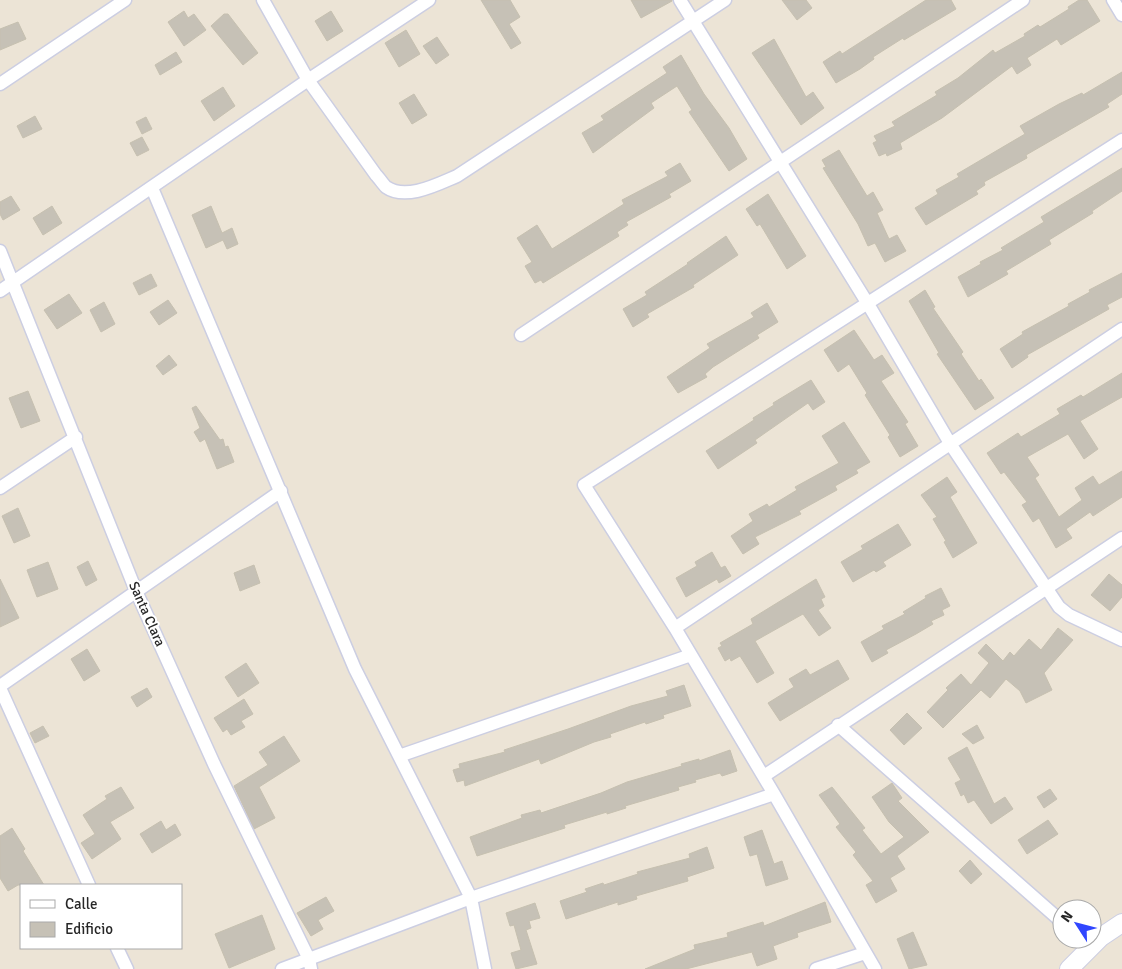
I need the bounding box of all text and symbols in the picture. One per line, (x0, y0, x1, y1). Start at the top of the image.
street label: Santa Clara (125, 579, 169, 649)
legend (20, 884, 182, 949)
text: Calle (65, 895, 98, 913)
north arrow (1052, 899, 1102, 949)
text: N (1057, 908, 1077, 926)
text: Edificio (65, 920, 113, 938)

